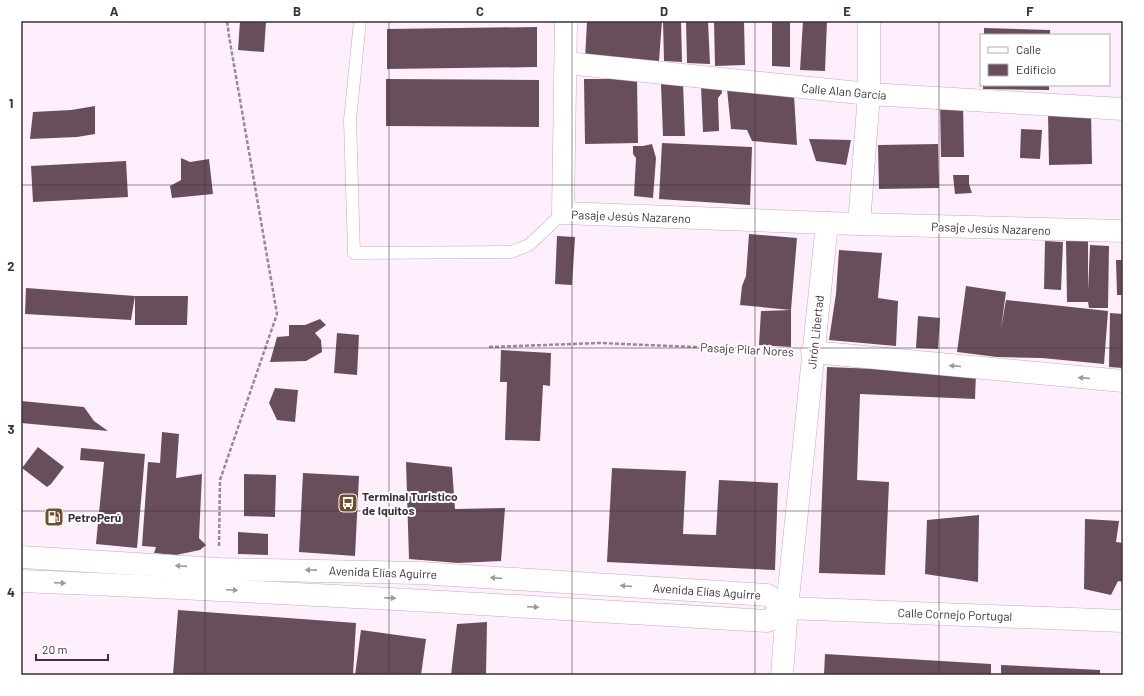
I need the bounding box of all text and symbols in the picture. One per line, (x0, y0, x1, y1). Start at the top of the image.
text: A (110, 3, 119, 19)
text: B (293, 3, 301, 19)
text: C (476, 3, 484, 19)
text: D (660, 3, 668, 19)
text: E (843, 3, 851, 19)
text: F (1026, 3, 1034, 19)
legend (980, 34, 1110, 86)
text: Calle (1016, 42, 1041, 56)
text: Edificio (1016, 62, 1056, 76)
street label: Calle Alan García (801, 80, 887, 102)
text: 1 (9, 95, 13, 111)
street label: Pasaje Jesús Nazareno (571, 207, 691, 225)
street label: Pasaje Jesús Nazareno (931, 219, 1051, 237)
text: 2 (7, 258, 15, 274)
street label: Jirón Libertad (804, 295, 826, 369)
street label: Pasaje Pilar Nores (700, 340, 794, 358)
one-way arrow (949, 362, 961, 369)
one-way arrow (1078, 374, 1090, 381)
text: 3 (7, 421, 15, 437)
place label: Terminal Turistico de Iquitos (362, 489, 458, 517)
bus stop icon: Terminal Turistico de Iquitos (337, 492, 359, 514)
fuel station icon: PetroPerú (43, 506, 65, 528)
place label: PetroPerú (68, 510, 121, 524)
one-way arrow (175, 563, 187, 570)
street label: Avenida Elías Aguirre (329, 563, 437, 581)
one-way arrow (304, 567, 317, 573)
one-way arrow (490, 574, 502, 581)
one-way arrow (54, 579, 66, 586)
street label: Avenida Elías Aguirre (652, 580, 762, 602)
one-way arrow (620, 582, 632, 589)
text: 4 (7, 584, 15, 600)
one-way arrow (226, 586, 238, 593)
one-way arrow (384, 595, 396, 602)
one-way arrow (527, 603, 539, 610)
street label: Calle Cornejo Portugal (898, 605, 1012, 623)
scale bar (36, 636, 108, 662)
text: 20 m (42, 642, 68, 656)

